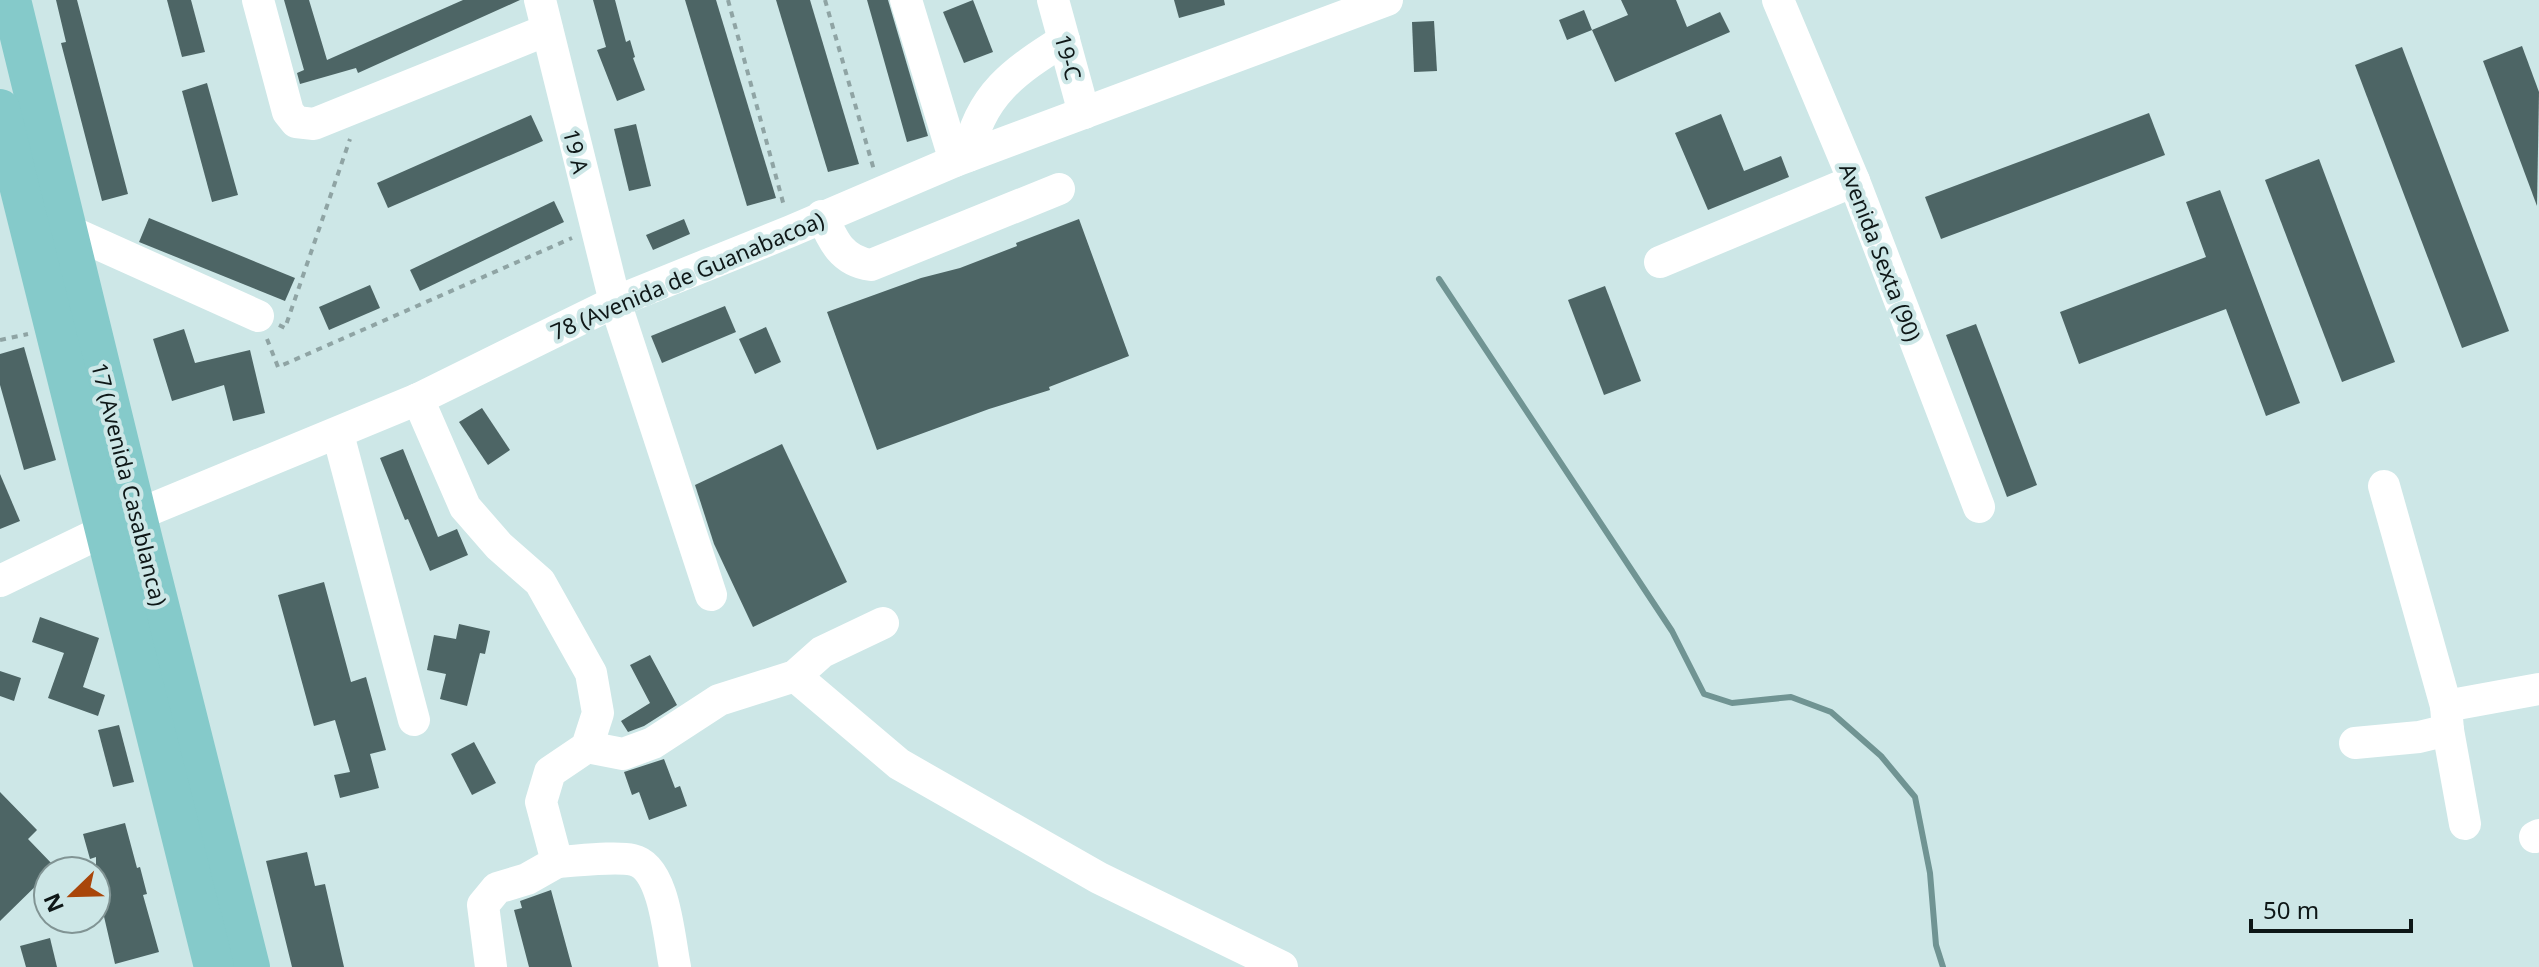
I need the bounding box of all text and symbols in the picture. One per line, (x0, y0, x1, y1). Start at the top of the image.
street label: 19-C (1049, 31, 1089, 83)
street label: 19 A (557, 126, 597, 177)
street label: Avenida Sexta (90) (1833, 159, 1929, 345)
street label: 78 (Avenida de Guanabacoa) (546, 204, 828, 346)
street label: 17 (Avenida Casablanca) (85, 359, 175, 609)
north arrow (32, 855, 112, 935)
scale bar (2251, 883, 2411, 933)
text: N (35, 889, 70, 917)
text: 50 m (2263, 893, 2319, 926)

